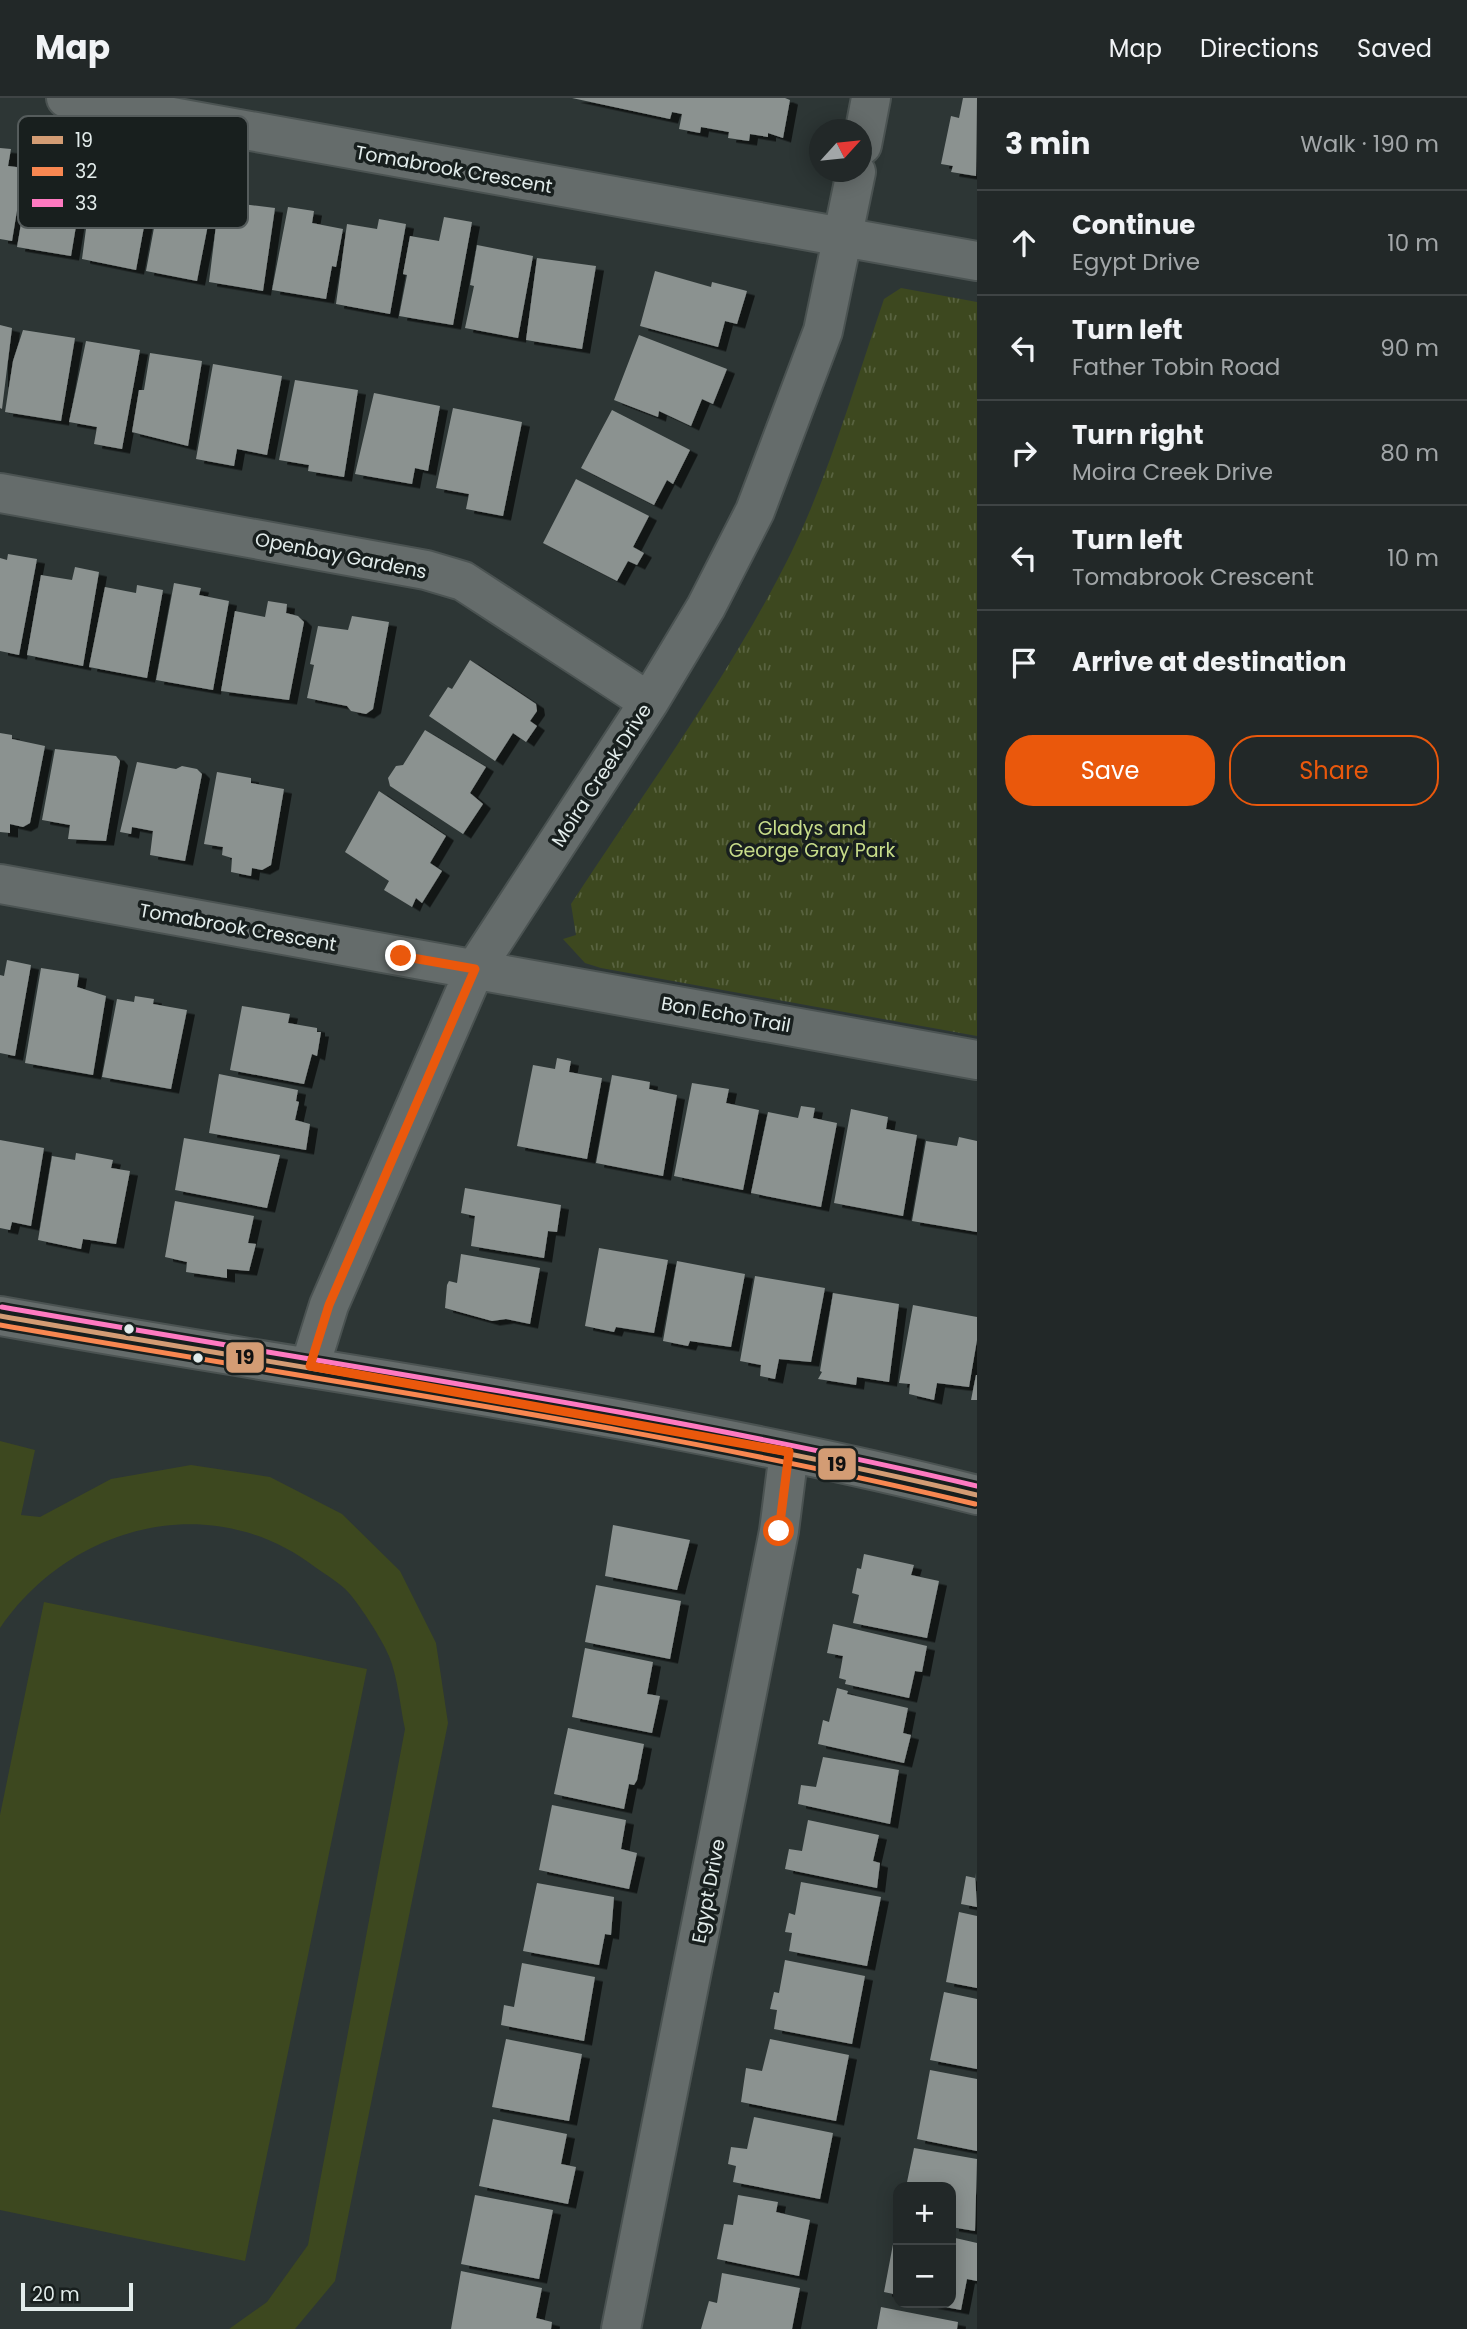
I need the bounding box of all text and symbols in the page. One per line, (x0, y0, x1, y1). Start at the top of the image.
text: Map (35, 24, 110, 71)
text: Map (1109, 32, 1162, 65)
text: Directions (1200, 32, 1319, 65)
text: Saved (1357, 32, 1432, 65)
legend (18, 116, 248, 228)
north arrow (809, 119, 872, 182)
text: 3 min (1005, 122, 1090, 165)
text: 19 (75, 127, 93, 154)
text: Walk · 190 m (1300, 128, 1439, 160)
street label: Tomabrook Crescent (353, 139, 555, 200)
text: 32 (75, 158, 97, 185)
text: 33 (75, 190, 97, 217)
text: Continue (1072, 207, 1195, 243)
icon: ahead (1005, 224, 1043, 262)
text: 10 m (1387, 227, 1439, 259)
text: Egypt Drive (1072, 246, 1200, 278)
text: Turn left (1072, 312, 1183, 348)
icon: left (1005, 329, 1043, 367)
text: 90 m (1380, 332, 1439, 364)
text: Father Tobin Road (1072, 351, 1280, 383)
text: Turn right (1072, 417, 1204, 453)
icon: right (1005, 434, 1043, 472)
text: 80 m (1380, 437, 1439, 469)
text: Moira Creek Drive (1072, 456, 1273, 488)
text: Turn left (1072, 522, 1183, 558)
street label: Openbay Gardens (253, 526, 429, 585)
icon: left (1005, 539, 1043, 577)
text: 10 m (1387, 542, 1439, 574)
text: Tomabrook Crescent (1072, 561, 1314, 593)
icon: arrive (1005, 644, 1043, 682)
text: Arrive at destination (1072, 644, 1347, 680)
street label: Moira Creek Drive (545, 698, 658, 852)
button: Save (1005, 735, 1215, 806)
button: Share (1229, 735, 1439, 806)
park label: Gladys and George Gray Park (729, 815, 896, 864)
street label: Tomabrook Crescent (137, 897, 339, 958)
route end (385, 940, 416, 971)
street label: Bon Echo Trail (659, 990, 793, 1039)
unlabelled marker (122, 1322, 136, 1336)
line badge: 19 (225, 1341, 265, 1374)
text: 19 (236, 1344, 254, 1371)
unlabelled marker (191, 1351, 205, 1365)
line badge: 19 (817, 1447, 857, 1481)
text: 19 (828, 1451, 846, 1478)
route start (763, 1515, 794, 1546)
street label: Egypt Drive (685, 1837, 732, 1946)
map controls (893, 2182, 956, 2308)
button: + (893, 2182, 956, 2245)
button: − (893, 2245, 956, 2308)
scale bar (21, 2280, 133, 2312)
text: 20 m (32, 2281, 80, 2308)

